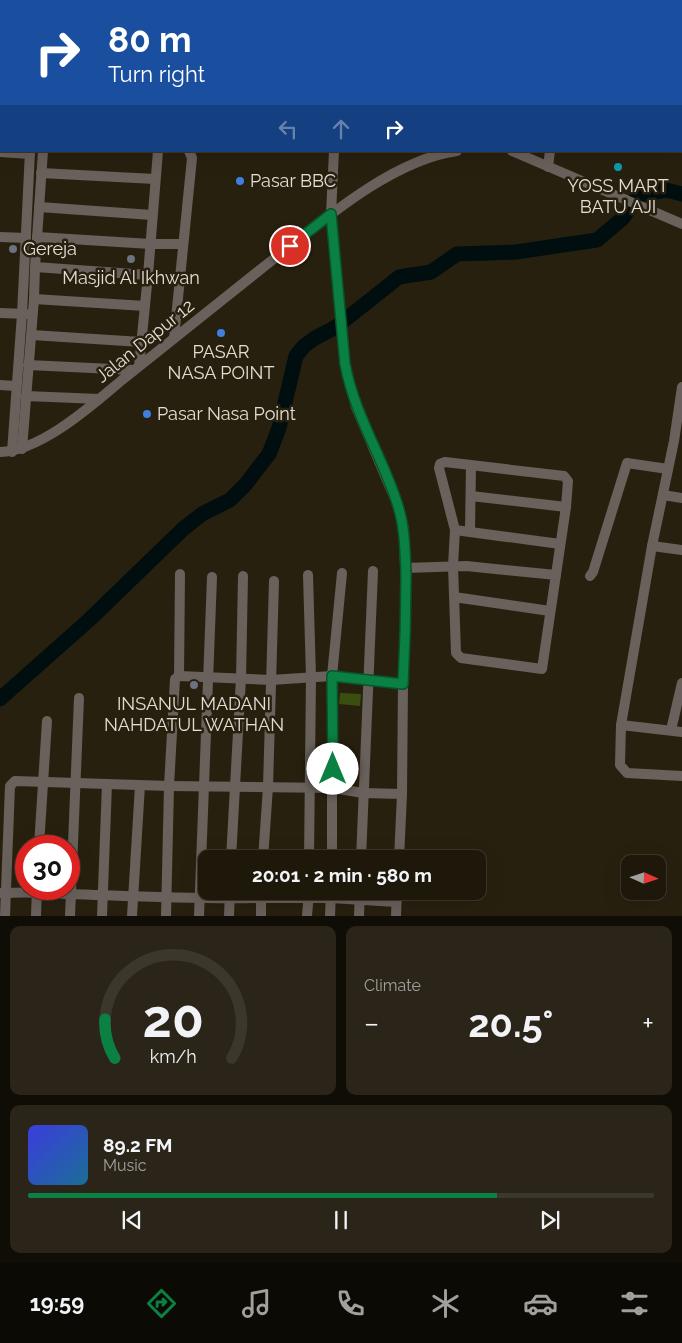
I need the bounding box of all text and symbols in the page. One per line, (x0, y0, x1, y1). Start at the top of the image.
text: 80 m (108, 19, 192, 60)
icon: right (25, 20, 90, 85)
text: Turn right (108, 61, 205, 87)
icon: left (274, 115, 302, 143)
icon: ahead (327, 115, 355, 143)
icon: right (380, 115, 408, 143)
marker: YOSS MART BATU AJI (612, 161, 624, 173)
place label: Pasar BBC (250, 170, 336, 191)
marker: Pasar BBC (234, 175, 246, 187)
place label: YOSS MART BATU AJI (567, 175, 669, 217)
pin (269, 225, 311, 267)
icon: arrive (276, 232, 304, 260)
place label: Gereja (23, 238, 77, 259)
marker: Gereja (7, 243, 19, 255)
marker: Masjid Al Ikhwan (125, 253, 137, 265)
place label: Masjid Al Ikhwan (62, 267, 200, 288)
street label: Jalan Dapur 12 (91, 295, 198, 387)
marker: PASAR NASA POINT (215, 327, 227, 339)
place label: PASAR NASA POINT (168, 341, 274, 383)
place label: Pasar Nasa Point (157, 403, 296, 424)
marker: Pasar Nasa Point (141, 408, 153, 420)
marker: INSANUL MADANI NAHDATUL WATHAN (188, 679, 200, 691)
place label: INSANUL MADANI NAHDATUL WATHAN (104, 693, 284, 735)
position arrow (306, 742, 358, 794)
speed limit sign: 30 (15, 835, 80, 900)
north arrow (621, 855, 666, 900)
map controls (621, 855, 666, 900)
text: 20:01 · 2 min · 580 m (252, 864, 432, 886)
text: Climate (364, 976, 421, 995)
text: 20 (142, 988, 204, 1049)
text: 20.5° (468, 1001, 553, 1046)
text: − (364, 1007, 379, 1040)
text: + (642, 1007, 654, 1040)
text: km/h (149, 1046, 197, 1067)
text: 89.2 FM (103, 1134, 173, 1156)
text: Music (103, 1156, 147, 1175)
icon: previous (118, 1206, 146, 1234)
icon: pause (327, 1206, 355, 1234)
icon: next (536, 1206, 564, 1234)
icon: directions (144, 1286, 179, 1321)
icon: music (239, 1286, 274, 1321)
icon: phone (333, 1286, 368, 1321)
icon: climate (428, 1286, 463, 1321)
icon: car (523, 1286, 558, 1321)
icon: filters (617, 1286, 652, 1321)
text: 19:59 (30, 1290, 84, 1316)

